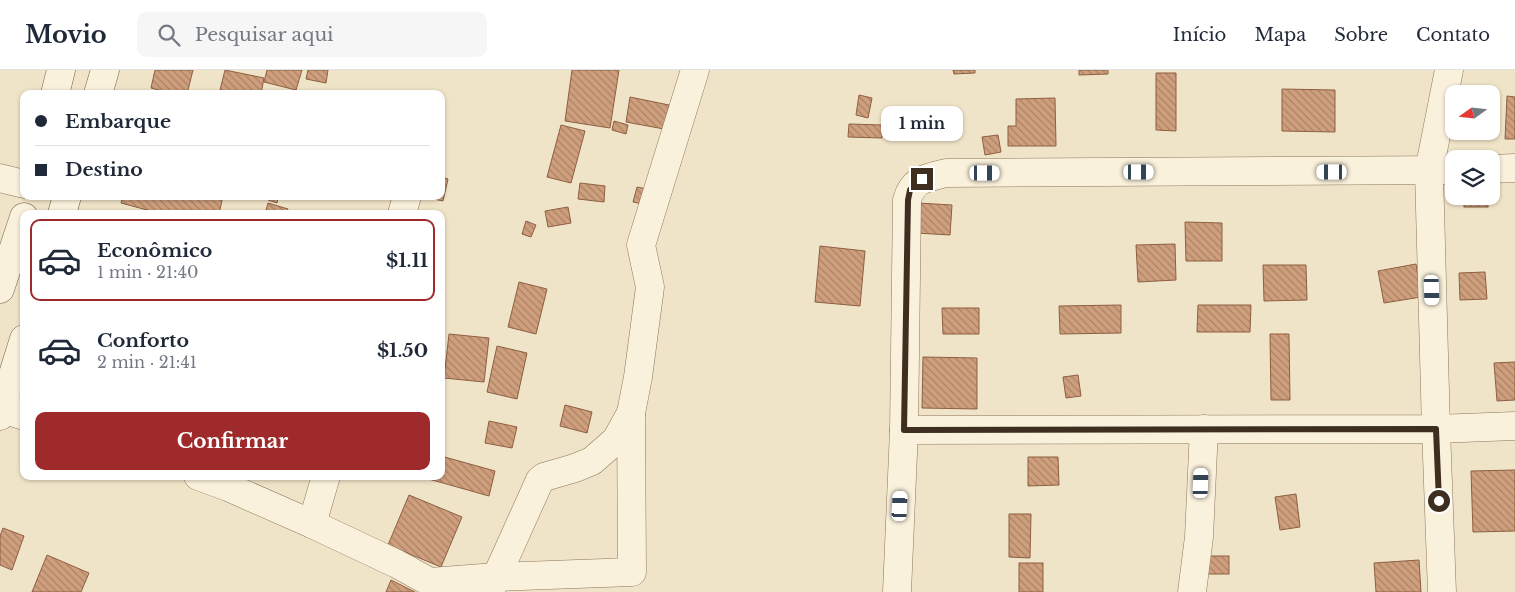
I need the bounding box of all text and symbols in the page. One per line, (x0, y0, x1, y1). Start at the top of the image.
search box (137, 12, 487, 57)
text: Movio (25, 20, 107, 49)
icon: search (155, 21, 183, 49)
text: Pesquisar aqui (195, 23, 334, 46)
text: Início (1173, 24, 1226, 46)
text: Mapa (1254, 24, 1306, 46)
text: Sobre (1334, 24, 1388, 46)
text: Contato (1416, 24, 1490, 46)
north arrow (1445, 85, 1500, 140)
map controls (1445, 85, 1500, 205)
callout: 1 min (881, 106, 963, 142)
text: Embarque (65, 110, 171, 133)
text: 1 min (899, 113, 945, 133)
button: layers (1445, 150, 1500, 205)
text: Destino (65, 158, 143, 181)
car (1124, 165, 1154, 180)
car (1317, 165, 1347, 180)
car (970, 166, 1000, 181)
route end (911, 168, 933, 190)
icon: car (37, 238, 82, 283)
text: Econômico (97, 239, 212, 262)
text: $1.11 (386, 249, 428, 272)
text: 1 min · 21:40 (97, 262, 198, 282)
car (1423, 275, 1440, 305)
icon: car (37, 328, 82, 373)
text: Conforto (97, 329, 189, 352)
text: $1.50 (377, 339, 428, 362)
text: 2 min · 21:41 (97, 352, 197, 372)
button: Confirmar (35, 412, 430, 470)
car (1192, 468, 1209, 498)
route start (1428, 490, 1450, 512)
car (891, 491, 908, 521)

